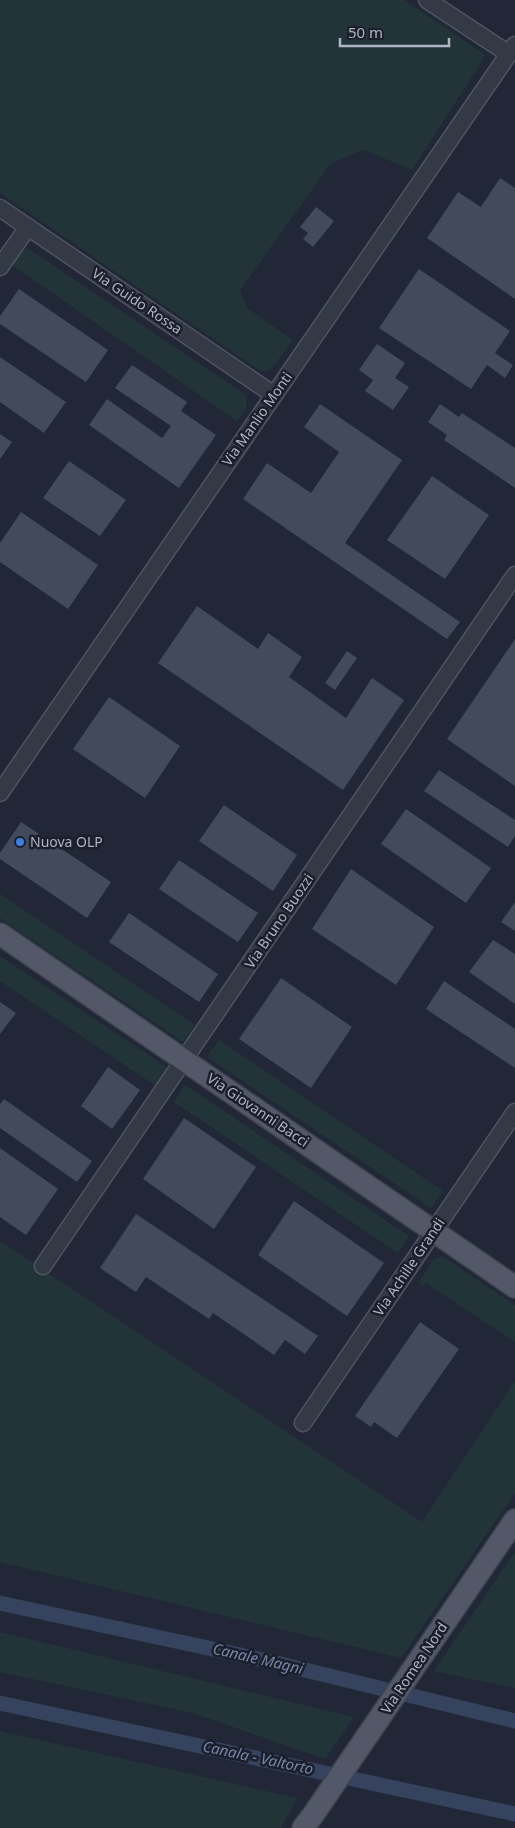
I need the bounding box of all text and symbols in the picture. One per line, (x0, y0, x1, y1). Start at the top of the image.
scale bar (340, 15, 449, 47)
text: 50 m (348, 22, 383, 42)
street label: Via Guido Rossa (88, 263, 186, 338)
street label: Via Manlio Monti (217, 368, 296, 469)
place label: Nuova OLP (30, 832, 103, 851)
marker: Nuova OLP (14, 836, 26, 848)
street label: Via Bruno Buozzi (240, 870, 317, 972)
street label: Via Giovanni Bacci (204, 1068, 313, 1151)
street label: Via Achille Grandi (369, 1214, 449, 1320)
street label: Via Romea Nord (376, 1618, 451, 1717)
water label: Canale Magni (211, 1638, 306, 1678)
water label: Canala - Valtorto (201, 1736, 315, 1779)

